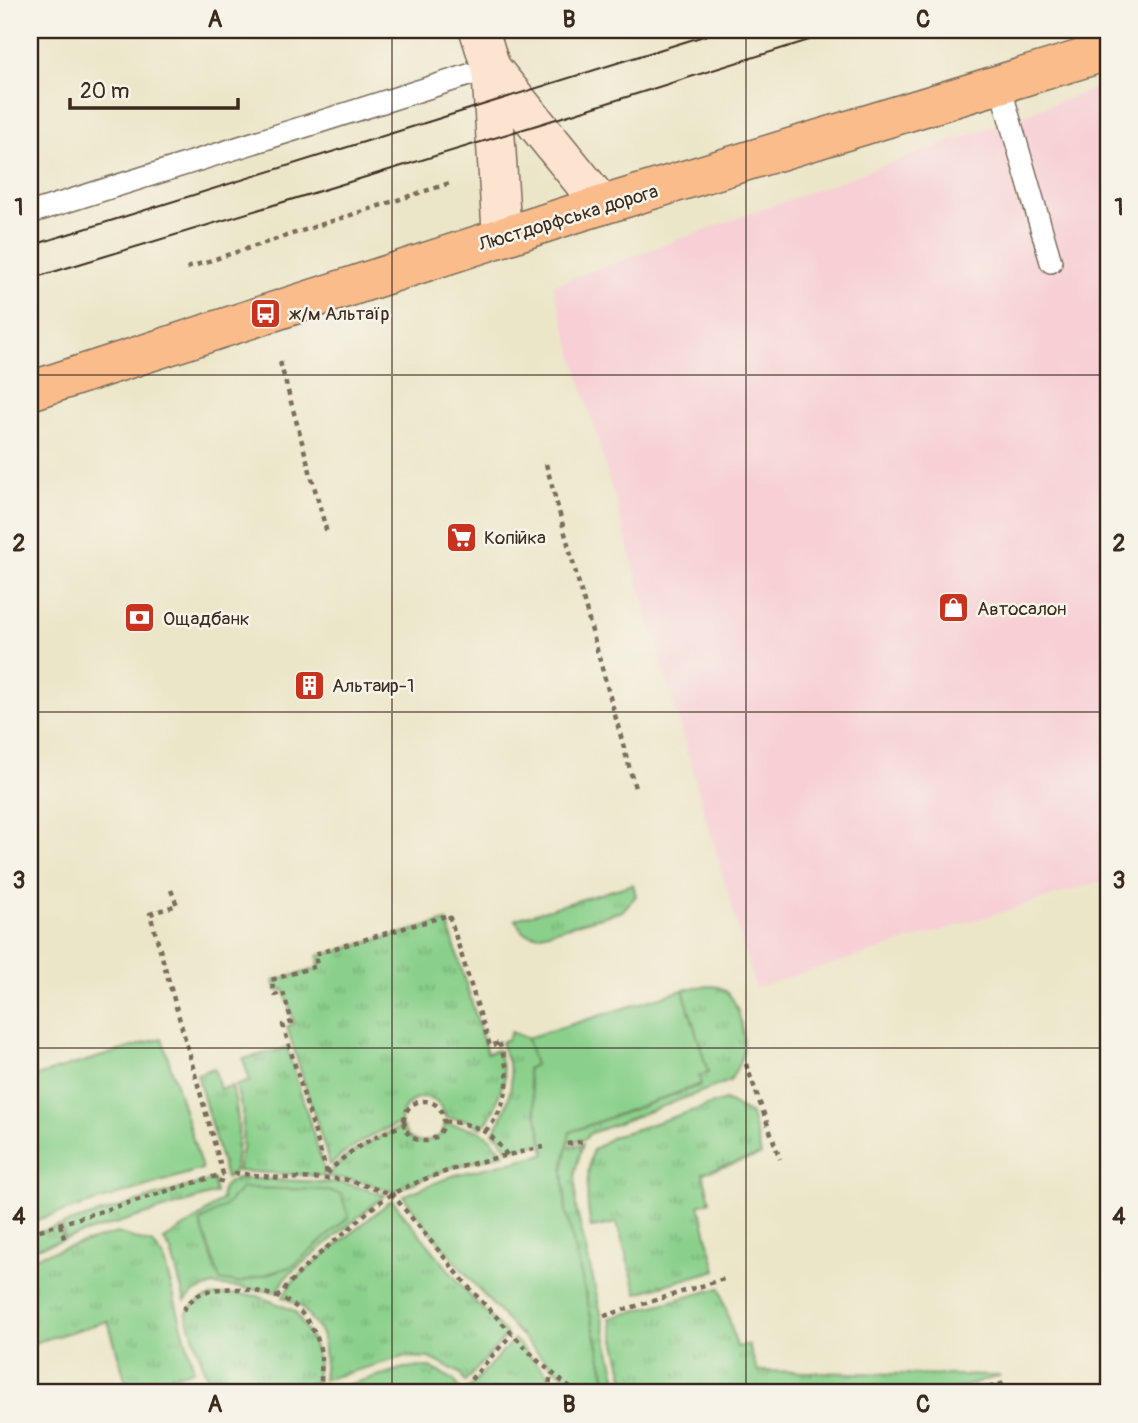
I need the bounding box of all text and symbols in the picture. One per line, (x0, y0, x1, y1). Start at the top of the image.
text: A (208, 5, 223, 34)
text: B (562, 5, 576, 34)
text: C (916, 5, 930, 34)
scale bar (70, 66, 238, 110)
text: 20 m (80, 78, 129, 105)
street label: Люстдорфська дорога (475, 179, 661, 257)
text: 1 (15, 193, 24, 222)
text: 1 (1115, 193, 1124, 222)
bus stop icon: ж/м Альтаїр (249, 296, 283, 330)
place label: ж/м Альтаїр (289, 302, 389, 326)
supermarket icon: Копійка (444, 520, 478, 554)
place label: Копійка (484, 526, 546, 550)
text: 2 (13, 529, 26, 558)
text: 2 (1113, 529, 1126, 558)
shop icon: Автосалон (937, 591, 971, 625)
place label: Автосалон (977, 597, 1067, 621)
bank icon: Ощадбанк (123, 601, 157, 635)
place label: Ощадбанк (163, 607, 250, 631)
building icon: Альтаир-1 (292, 668, 326, 702)
place label: Альтаир-1 (332, 674, 414, 698)
text: 3 (13, 866, 25, 895)
text: 3 (1113, 866, 1125, 895)
text: 4 (12, 1202, 26, 1231)
text: 4 (1112, 1202, 1126, 1231)
text: A (208, 1390, 223, 1419)
text: B (562, 1390, 576, 1419)
text: C (916, 1390, 930, 1419)

